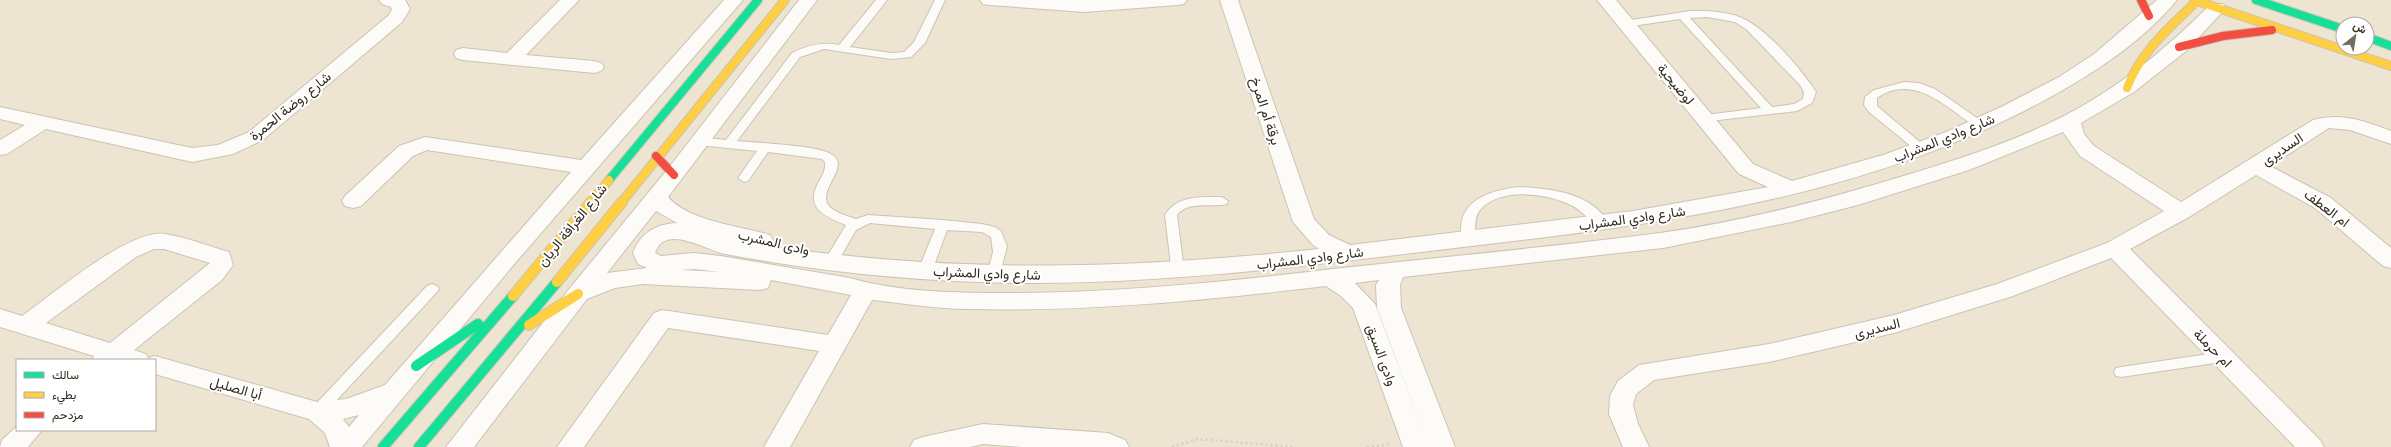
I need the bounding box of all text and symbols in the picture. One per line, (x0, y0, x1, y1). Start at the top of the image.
north arrow (2335, 16, 2375, 56)
text: ش (2351, 19, 2369, 37)
street label: لوضيحية (1653, 60, 1698, 109)
street label: شارع روضة الحمرة (246, 68, 336, 146)
street label: برقة أم المرخ (1245, 75, 1284, 148)
street label: شارع وادي المشراب (1891, 110, 1998, 169)
street label: السديرى (2258, 129, 2306, 170)
street label: شارع الغرافة الريان (534, 181, 612, 271)
street label: ام العطف (2301, 186, 2353, 231)
street label: شارع وادي المشراب (1578, 203, 1687, 237)
street label: وادى المشرب (736, 226, 811, 259)
street label: شارع وادي المشراب (1256, 243, 1365, 276)
street label: شارع وادي المشراب (933, 263, 1041, 287)
street label: السديرى (1852, 315, 1902, 342)
street label: وادى السيق (1363, 322, 1401, 388)
street label: ام حرملة (2190, 325, 2236, 371)
legend (16, 359, 156, 431)
text: سالك (52, 368, 79, 381)
street label: أبا الصليل (208, 373, 264, 404)
text: بطيء (52, 388, 76, 405)
text: مزدحم (52, 408, 83, 423)

